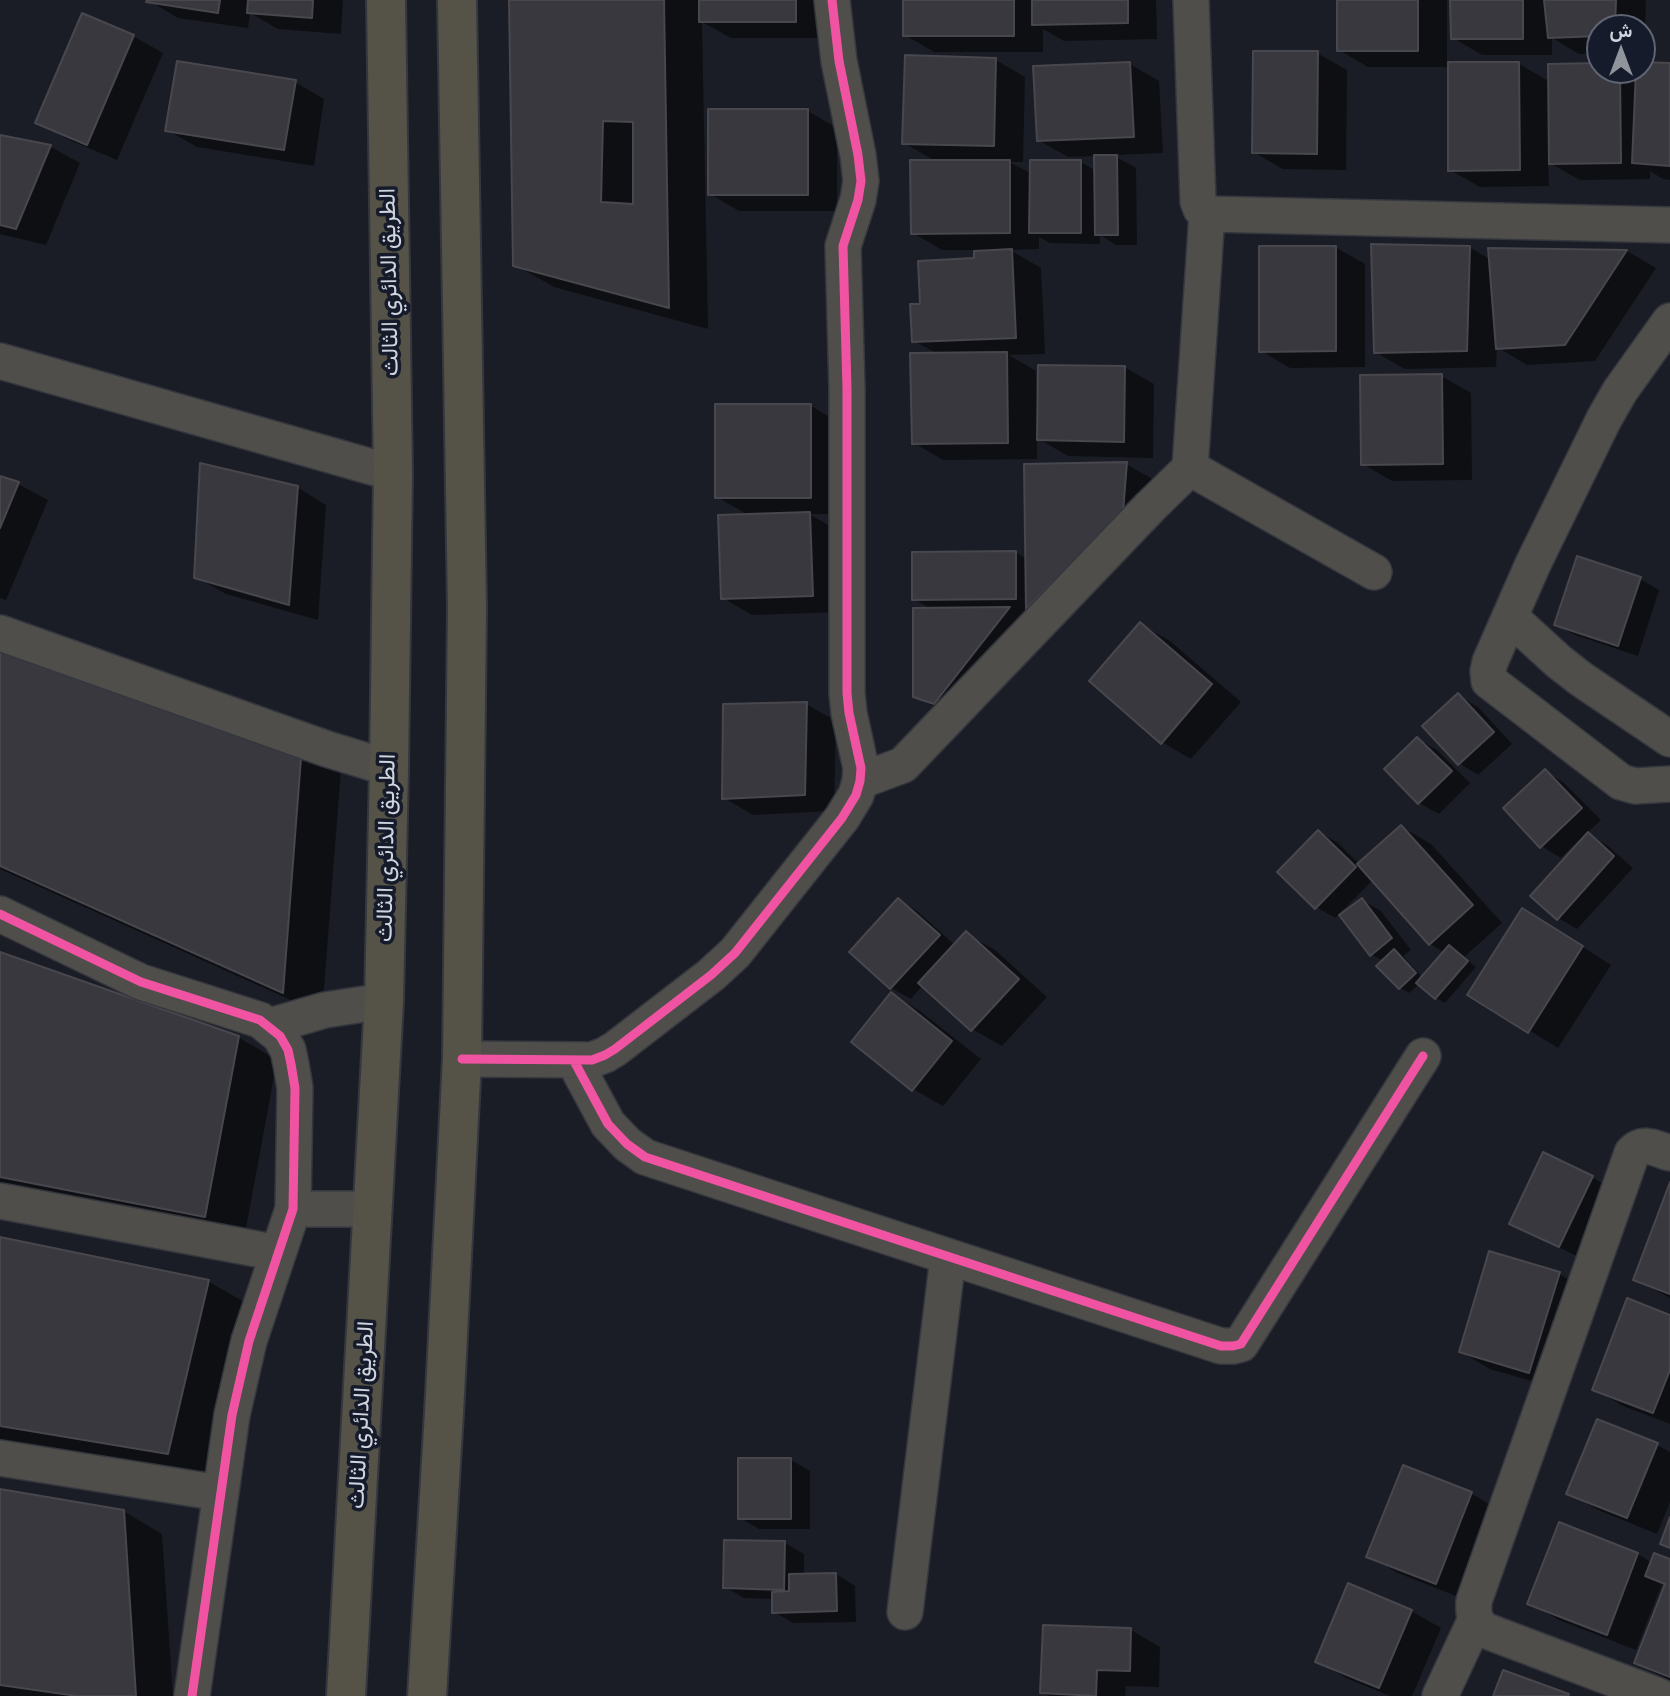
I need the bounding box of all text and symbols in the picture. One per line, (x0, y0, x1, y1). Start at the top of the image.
north arrow (1586, 14, 1656, 84)
text: ش (1610, 17, 1632, 43)
street label: الطريق الدائري الثالث (375, 188, 405, 376)
street label: الطريق الدائري الثالث (372, 754, 402, 942)
street label: الطريق الدائري الثالث (343, 1320, 381, 1510)

